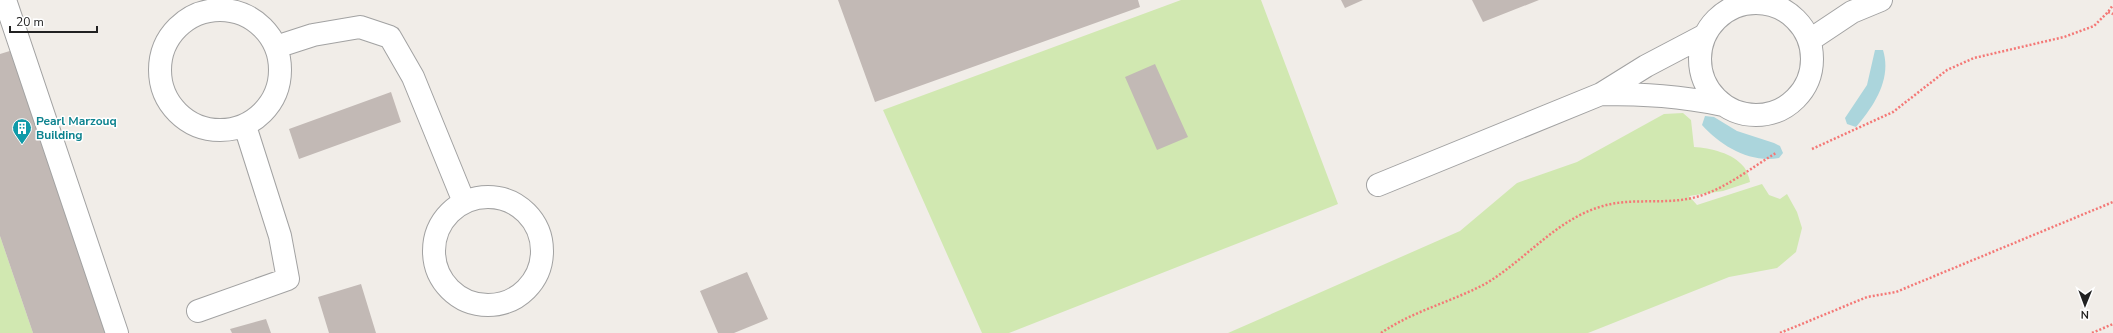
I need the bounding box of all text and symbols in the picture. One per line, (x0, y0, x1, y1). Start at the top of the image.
scale bar (10, 8, 97, 34)
text: 20 m (16, 14, 44, 30)
place label: Pearl Marzouq Building (36, 113, 117, 143)
building icon: Pearl Marzouq Building (11, 117, 33, 145)
north arrow (2065, 285, 2105, 325)
text: N (2081, 307, 2089, 322)

